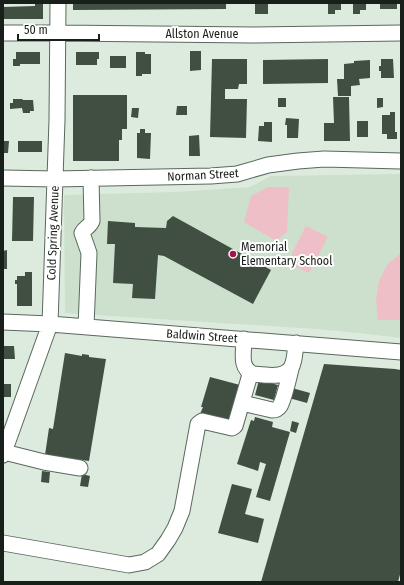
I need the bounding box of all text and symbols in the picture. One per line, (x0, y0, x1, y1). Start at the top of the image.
scale bar (18, 16, 99, 42)
text: 50 m (24, 23, 48, 37)
street label: Allston Avenue (165, 27, 239, 41)
street label: Norman Street (167, 166, 239, 184)
street label: Cold Spring Avenue (44, 185, 62, 281)
place label: Memorial Elementary School (241, 240, 332, 268)
marker: Memorial Elementary School (228, 249, 238, 259)
street label: Baldwin Street (166, 327, 238, 345)

